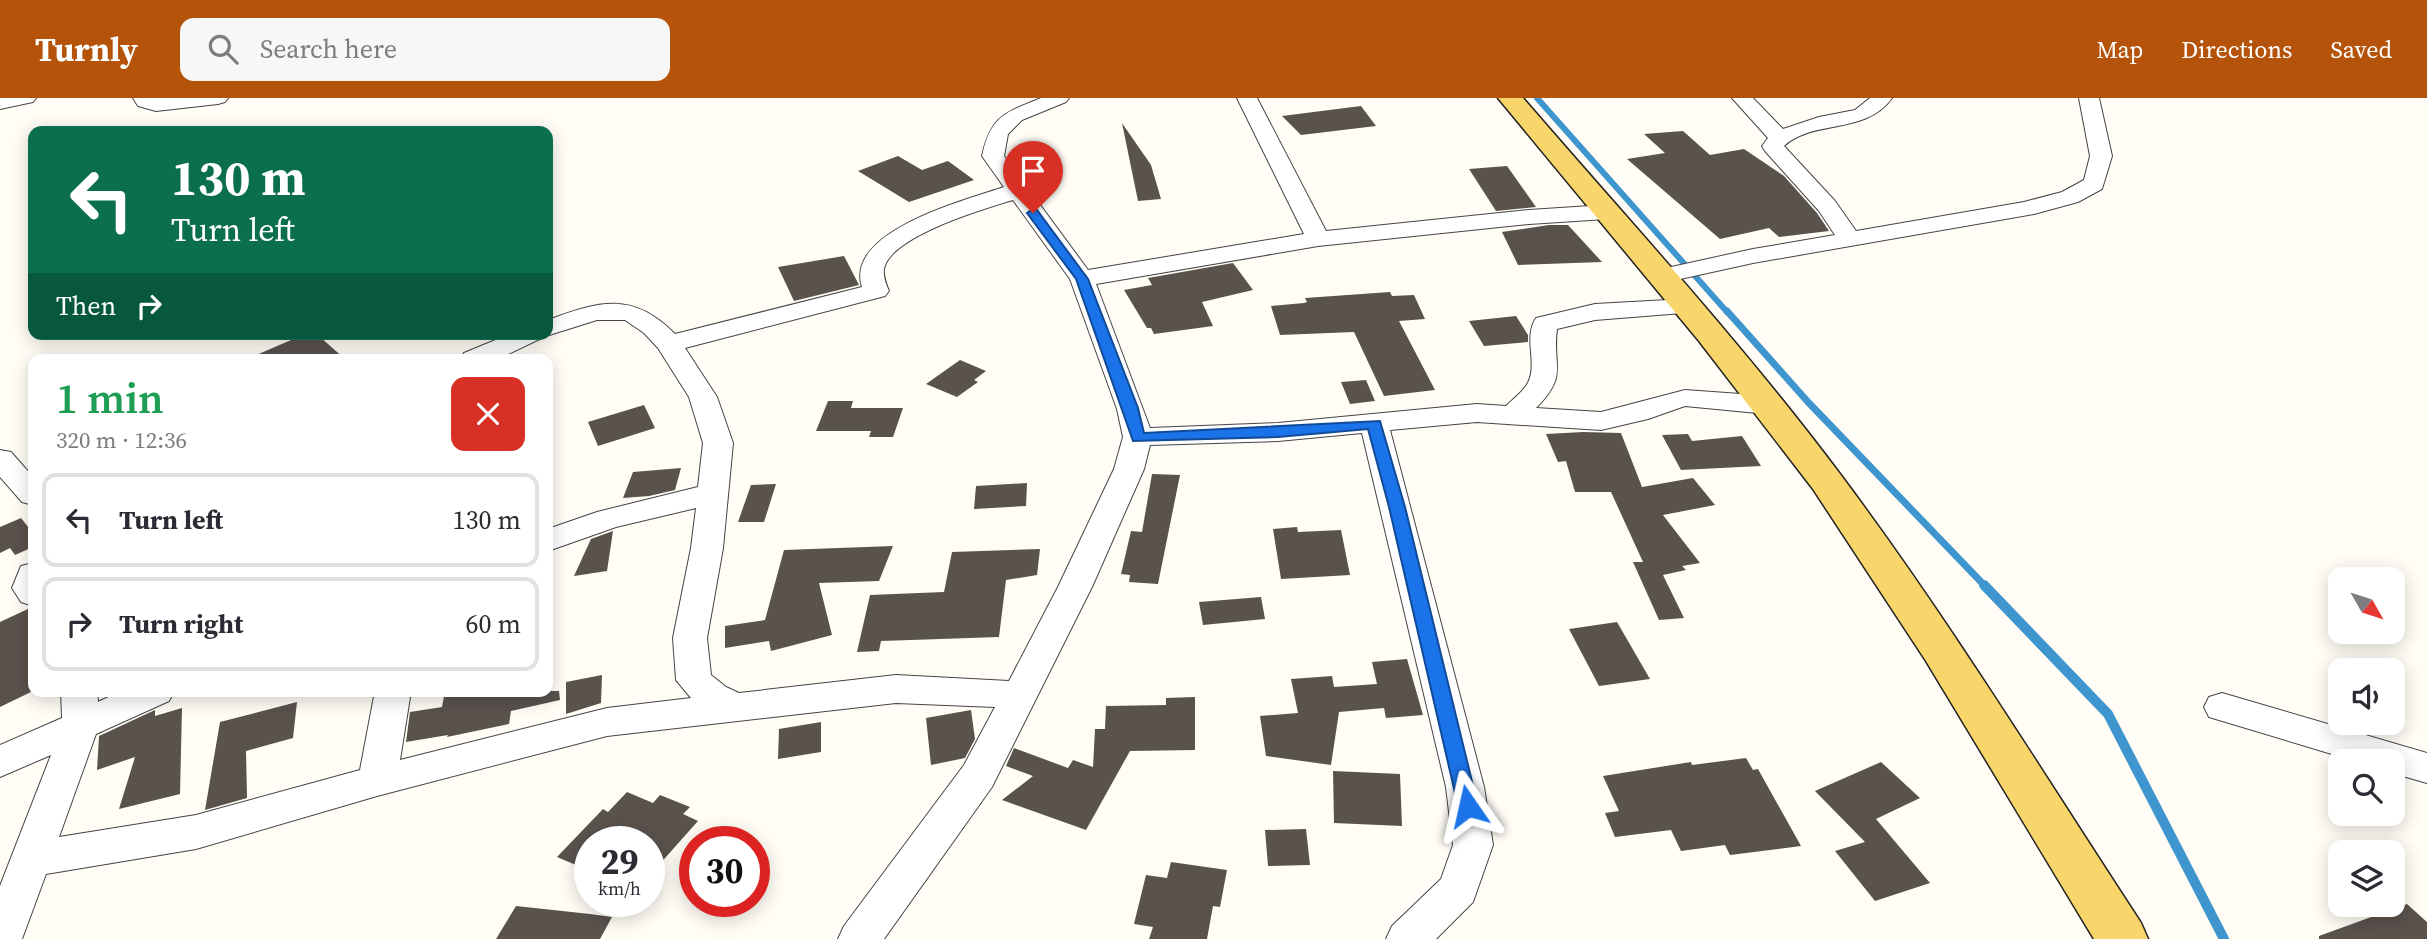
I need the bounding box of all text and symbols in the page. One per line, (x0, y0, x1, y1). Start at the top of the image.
search box (180, 18, 670, 81)
text: Turnly (35, 27, 138, 72)
icon: search (204, 30, 242, 68)
text: Search here (260, 31, 397, 67)
text: Map (2096, 33, 2143, 66)
text: Directions (2181, 33, 2292, 66)
text: Saved (2330, 33, 2392, 66)
pin (1003, 141, 1063, 213)
text: 130 m (171, 144, 306, 211)
icon: arrive (1014, 152, 1052, 190)
icon: left (56, 154, 147, 245)
text: Turn left (171, 208, 295, 252)
icon: right (130, 287, 168, 325)
text: Then (56, 288, 116, 324)
text: 1 min (56, 369, 164, 427)
button: close (451, 377, 525, 451)
text: 320 m · 12:36 (56, 424, 187, 456)
icon: left (60, 501, 98, 539)
text: Turn left (119, 502, 223, 538)
text: 130 m (453, 502, 521, 538)
north arrow (2328, 567, 2404, 644)
map controls (2328, 567, 2405, 917)
icon: right (60, 605, 98, 643)
text: Turn right (119, 606, 243, 642)
text: 60 m (466, 606, 521, 642)
button: sound (2328, 658, 2405, 735)
button: search (2328, 749, 2405, 826)
position arrow (1431, 769, 1505, 843)
speed limit sign: 30 (679, 826, 770, 917)
text: 29 (601, 838, 638, 886)
button: layers (2328, 840, 2405, 917)
text: km/h (598, 876, 641, 901)

